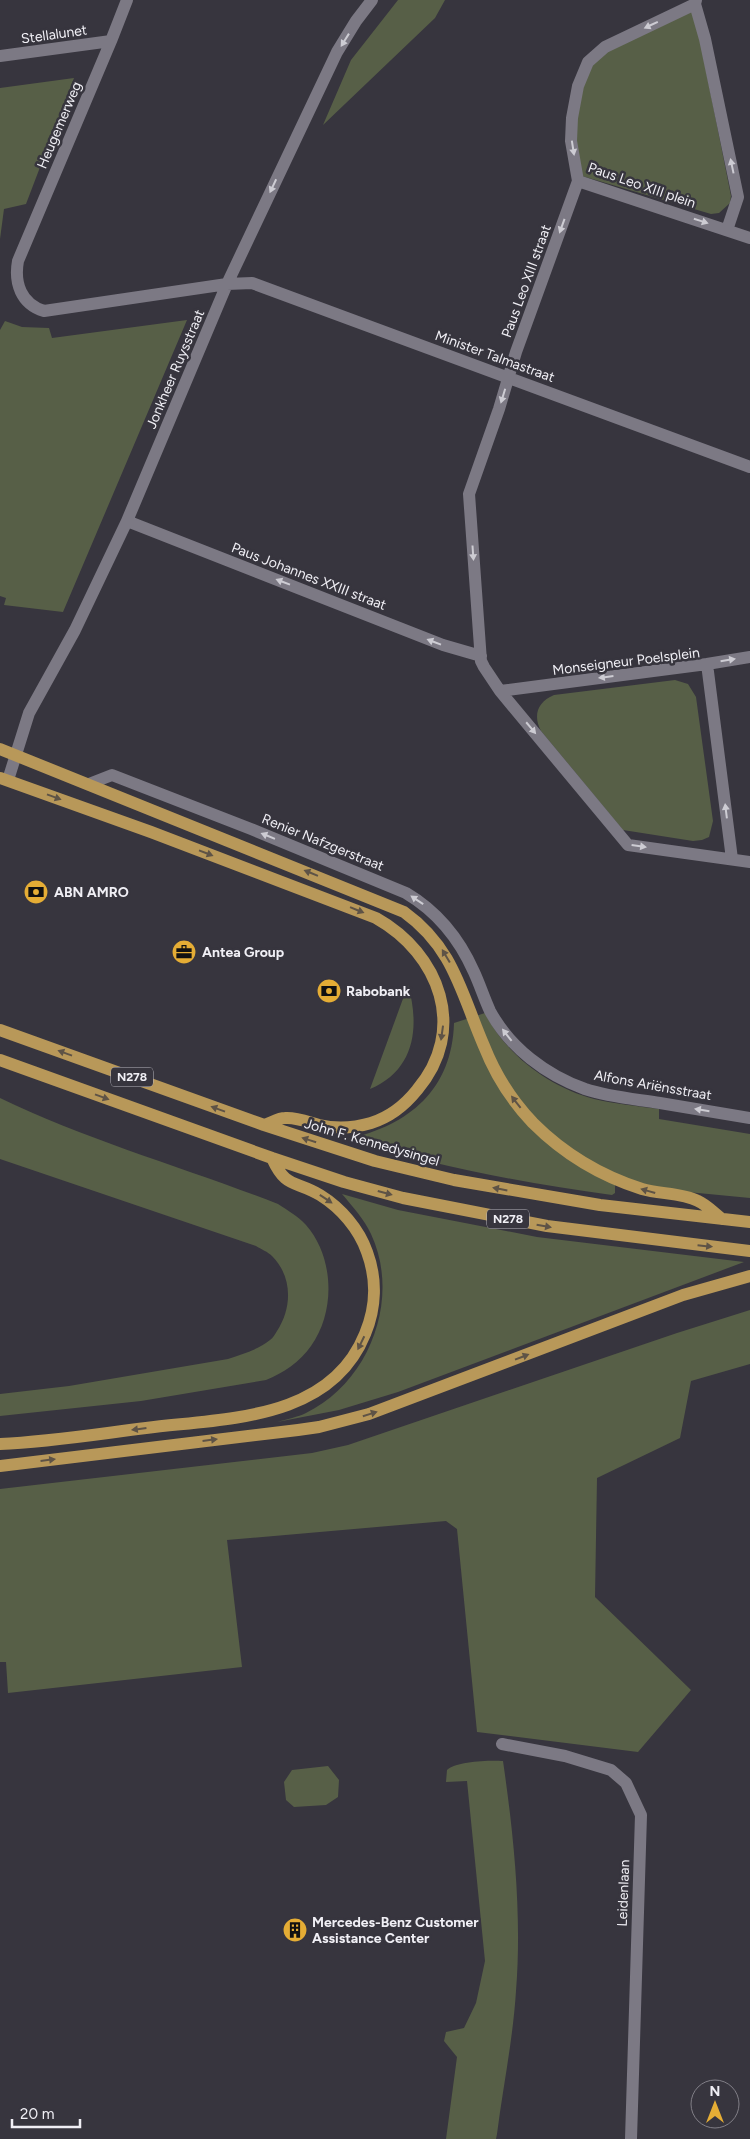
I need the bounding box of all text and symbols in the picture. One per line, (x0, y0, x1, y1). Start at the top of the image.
street label: Stellalunet (20, 21, 88, 48)
one-way arrow (644, 21, 658, 29)
one-way arrow (340, 33, 349, 47)
street label: Heugemerweg (34, 79, 85, 171)
one-way arrow (569, 140, 577, 156)
one-way arrow (728, 158, 736, 174)
street label: Paus Leo XIII plein (586, 159, 698, 212)
one-way arrow (269, 179, 277, 193)
one-way arrow (694, 218, 709, 226)
one-way arrow (558, 219, 565, 234)
street label: Paus Leo XIII straat (498, 222, 555, 340)
street label: Jonkheer Ruysstraat (143, 307, 208, 431)
street label: Minister Talmastraat (433, 327, 557, 386)
one-way arrow (498, 389, 506, 404)
street label: Paus Johannes XXIII straat (229, 539, 389, 614)
one-way arrow (469, 545, 477, 561)
one-way arrow (276, 578, 290, 586)
one-way arrow (427, 637, 441, 645)
street label: Monseigneur Poelsplein (551, 644, 701, 679)
one-way arrow (721, 656, 737, 664)
one-way arrow (598, 673, 614, 681)
one-way arrow (525, 722, 536, 735)
one-way arrow (47, 793, 62, 801)
one-way arrow (721, 802, 729, 818)
street label: Renier Nafzgerstraat (259, 810, 386, 875)
one-way arrow (260, 832, 275, 840)
one-way arrow (631, 842, 647, 850)
one-way arrow (199, 850, 214, 858)
one-way arrow (304, 869, 318, 877)
bank icon: ABN AMRO (23, 879, 49, 905)
place label: ABN AMRO (54, 884, 129, 901)
one-way arrow (410, 895, 424, 905)
one-way arrow (350, 906, 365, 914)
office icon: Antea Group (171, 939, 197, 965)
place label: Antea Group (202, 944, 284, 961)
one-way arrow (441, 950, 451, 963)
bank icon: Rabobank (316, 978, 342, 1004)
place label: Rabobank (346, 983, 411, 1000)
one-way arrow (438, 1025, 446, 1041)
one-way arrow (501, 1029, 512, 1042)
one-way arrow (57, 1049, 72, 1057)
street label: Alfons Ariënsstraat (593, 1067, 713, 1104)
road number: N278 (111, 1068, 153, 1086)
one-way arrow (95, 1094, 110, 1101)
one-way arrow (510, 1096, 521, 1109)
one-way arrow (210, 1105, 225, 1113)
one-way arrow (694, 1105, 710, 1113)
street label: John F. Kennedysingel (302, 1115, 441, 1170)
one-way arrow (301, 1136, 316, 1144)
one-way arrow (492, 1184, 508, 1192)
one-way arrow (641, 1187, 656, 1195)
one-way arrow (377, 1189, 393, 1197)
one-way arrow (319, 1194, 333, 1204)
road number: N278 (487, 1210, 529, 1228)
one-way arrow (537, 1222, 553, 1230)
one-way arrow (698, 1242, 714, 1250)
one-way arrow (357, 1336, 365, 1350)
one-way arrow (515, 1353, 530, 1361)
one-way arrow (362, 1409, 377, 1417)
one-way arrow (130, 1425, 146, 1433)
one-way arrow (202, 1436, 218, 1444)
one-way arrow (41, 1456, 57, 1464)
street label: Leidenlaan (614, 1859, 633, 1927)
place label: Mercedes-Benz Customer Assistance Center (312, 1914, 479, 1947)
building icon: Mercedes-Benz Customer Assistance Center (282, 1917, 308, 1943)
north arrow (690, 2079, 740, 2129)
text: N (710, 2083, 720, 2100)
scale bar (12, 2096, 80, 2128)
text: 20 m (20, 2105, 54, 2123)

